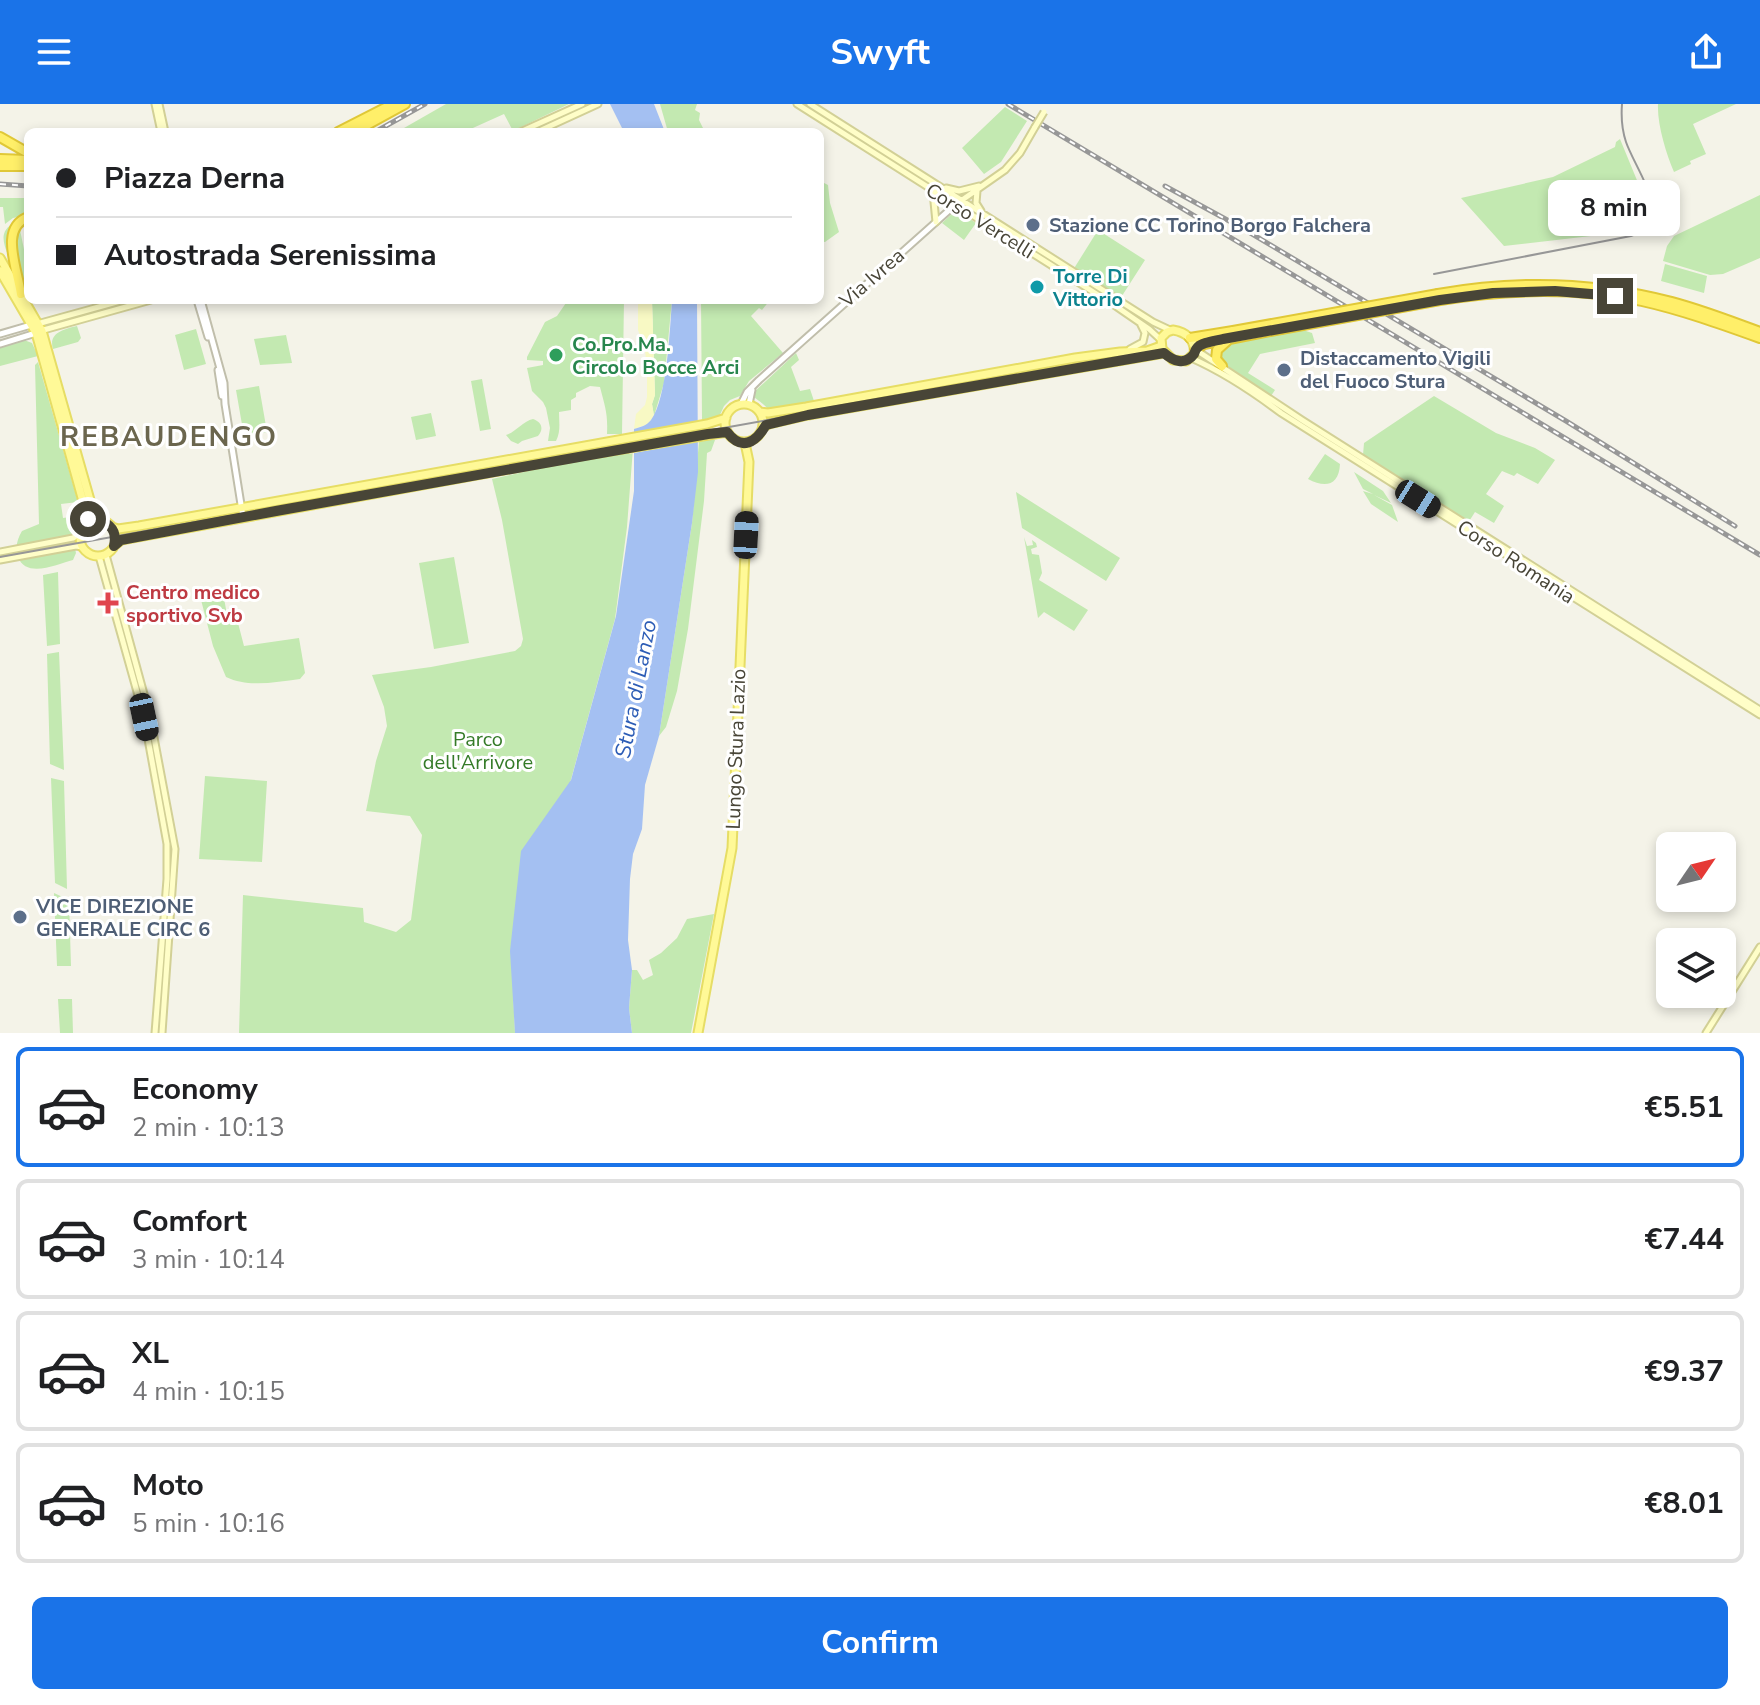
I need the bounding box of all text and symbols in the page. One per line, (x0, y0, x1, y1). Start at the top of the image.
text: Swyft (830, 28, 930, 77)
icon: menu (32, 30, 76, 74)
icon: share (1684, 30, 1728, 74)
text: Piazza Derna (104, 158, 285, 199)
street label: Corso Vercelli (921, 177, 1039, 265)
callout: 8 min (1549, 180, 1681, 236)
text: 8 min (1580, 190, 1648, 225)
place label: Stazione CC Torino Borgo Falchera (1049, 212, 1371, 239)
marker: Stazione CC Torino Borgo Falchera (1024, 216, 1042, 234)
text: Autostrada Serenissima (104, 235, 437, 276)
street label: Via Ivrea (833, 242, 910, 314)
place label: Torre Di Vittorio (1052, 263, 1127, 313)
marker: Torre Di Vittorio (1028, 278, 1046, 296)
route end (1597, 278, 1633, 314)
place label: Co.Pro.Ma. Circolo Bocce Arci (572, 331, 739, 381)
place label: Distaccamento Vigili del Fuoco Stura (1300, 345, 1491, 395)
marker: Co.Pro.Ma. Circolo Bocce Arci (547, 346, 565, 364)
marker: Distaccamento Vigili del Fuoco Stura (1275, 361, 1293, 379)
district label: REBAUDENGO (60, 418, 278, 456)
car (1391, 476, 1445, 522)
route start (70, 501, 106, 537)
car (733, 510, 759, 560)
street label: Corso Romania (1452, 514, 1580, 610)
place label: Centro medico sportivo Svb (126, 579, 260, 629)
marker: Centro medico sportivo Svb (97, 592, 119, 614)
water label: Stura di Lanzo (608, 617, 664, 761)
street label: Lungo Stura Lazio (720, 668, 752, 830)
car (127, 691, 161, 743)
park label: Parco dell'Arrivore (423, 726, 533, 776)
north arrow (1656, 832, 1736, 912)
map controls (1656, 832, 1736, 1008)
place label: VICE DIREZIONE GENERALE CIRC 6 (35, 893, 210, 943)
marker: VICE DIREZIONE GENERALE CIRC 6 (11, 908, 29, 926)
button: layers (1656, 928, 1736, 1008)
text: Economy (132, 1069, 258, 1110)
icon: car (36, 1071, 108, 1143)
text: €5.51 (1645, 1087, 1724, 1128)
text: 2 min · 10:13 (132, 1110, 285, 1145)
text: Comfort (132, 1201, 247, 1242)
icon: car (36, 1203, 108, 1275)
text: €7.44 (1645, 1219, 1724, 1260)
text: 3 min · 10:14 (132, 1242, 285, 1277)
text: XL (132, 1333, 169, 1374)
icon: car (36, 1335, 108, 1407)
text: €9.37 (1645, 1351, 1724, 1392)
text: 4 min · 10:15 (132, 1374, 285, 1409)
text: Moto (132, 1465, 204, 1506)
icon: car (36, 1467, 108, 1539)
text: €8.01 (1645, 1483, 1724, 1524)
text: 5 min · 10:16 (132, 1506, 285, 1541)
button: Confirm (32, 1597, 1728, 1689)

